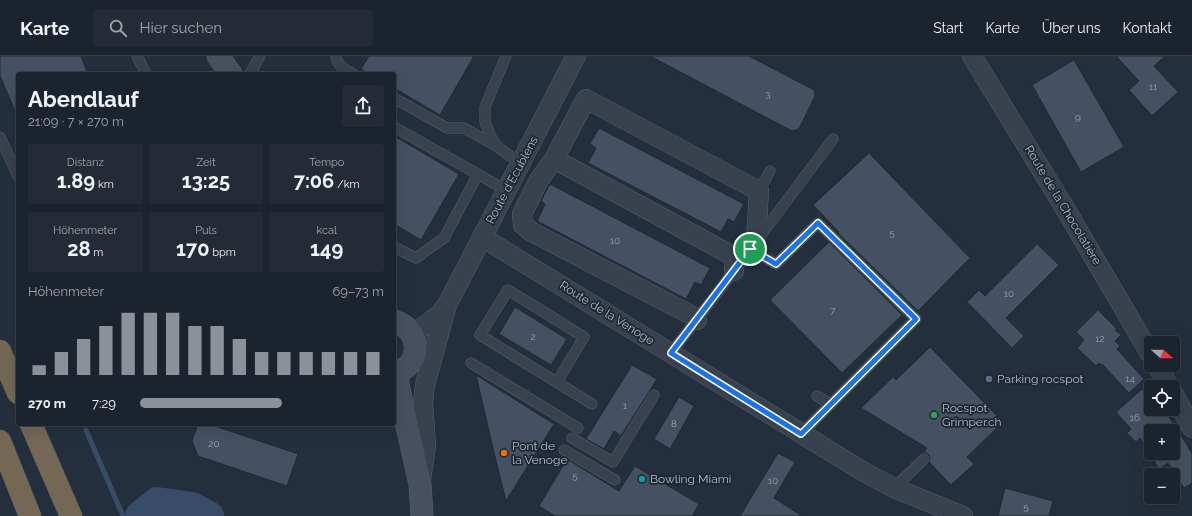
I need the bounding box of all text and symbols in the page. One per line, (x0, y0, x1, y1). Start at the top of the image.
search box (93, 10, 373, 46)
text: Karte (20, 17, 69, 39)
icon: search (107, 17, 129, 39)
text: Hier suchen (139, 19, 222, 37)
text: Start (933, 20, 963, 36)
text: Karte (985, 20, 1020, 36)
text: Über uns (1042, 20, 1101, 36)
text: Kontakt (1123, 20, 1172, 36)
house number: 11 (1149, 81, 1158, 92)
button: share (342, 85, 384, 127)
text: Abendlauf (28, 86, 139, 112)
house number: 3 (765, 88, 771, 99)
house number: 9 (1075, 111, 1081, 122)
text: 21:09 · 7 × 270 m (28, 114, 124, 129)
street label: Route d'Ecublens (483, 134, 541, 226)
street label: Route de la Chocolatière (1022, 143, 1104, 267)
text: Distanz (67, 156, 104, 169)
text: Zeit (196, 156, 216, 169)
text: Tempo (309, 156, 344, 169)
text: 1.89 (57, 169, 95, 193)
text: 13:25 (182, 169, 230, 193)
text: 7:06 (294, 169, 334, 193)
text: km (95, 178, 114, 191)
text: /km (334, 178, 360, 191)
text: Höhenmeter (53, 224, 117, 237)
text: Puls (195, 224, 217, 237)
text: kcal (316, 224, 337, 237)
house number: 5 (889, 227, 895, 238)
pin (733, 232, 767, 266)
house number: 10 (610, 235, 620, 246)
text: 28 (67, 237, 91, 261)
text: 170 (176, 237, 209, 261)
text: 149 (310, 237, 343, 261)
icon: arrive (739, 238, 761, 260)
text: m (91, 246, 103, 259)
text: bpm (209, 246, 236, 259)
street label: Route de la Venoge (557, 278, 657, 348)
text: Höhenmeter (28, 284, 104, 299)
text: 69–73 m (332, 284, 384, 299)
house number: 10 (1004, 288, 1014, 299)
house number: 7 (830, 305, 836, 316)
house number: 2 (530, 331, 536, 342)
house number: 12 (1095, 333, 1105, 344)
north arrow (1144, 336, 1180, 372)
map controls (1144, 336, 1180, 504)
place label: Parking rocspot (997, 372, 1084, 386)
house number: 14 (1125, 373, 1135, 384)
marker: Parking rocspot (984, 374, 994, 384)
button: locate (1144, 380, 1180, 416)
text: 270 m (28, 396, 66, 411)
text: 7:29 (92, 396, 116, 411)
house number: 1 (623, 400, 628, 411)
place label: Rocspot Grimper.ch (942, 401, 1002, 429)
marker: Rocspot Grimper.ch (929, 410, 939, 420)
house number: 16 (1130, 412, 1140, 423)
house number: 8 (671, 418, 677, 429)
button: + (1144, 424, 1180, 460)
house number: 20 (208, 438, 220, 449)
place label: Pont de la Venoge (512, 439, 567, 467)
marker: Pont de la Venoge (499, 448, 509, 458)
button: − (1144, 468, 1180, 504)
house number: 5 (572, 470, 578, 481)
place label: Bowling Miami (650, 472, 731, 486)
marker: Bowling Miami (637, 474, 647, 484)
house number: 10 (768, 475, 778, 486)
house number: 5 (1023, 501, 1029, 512)

